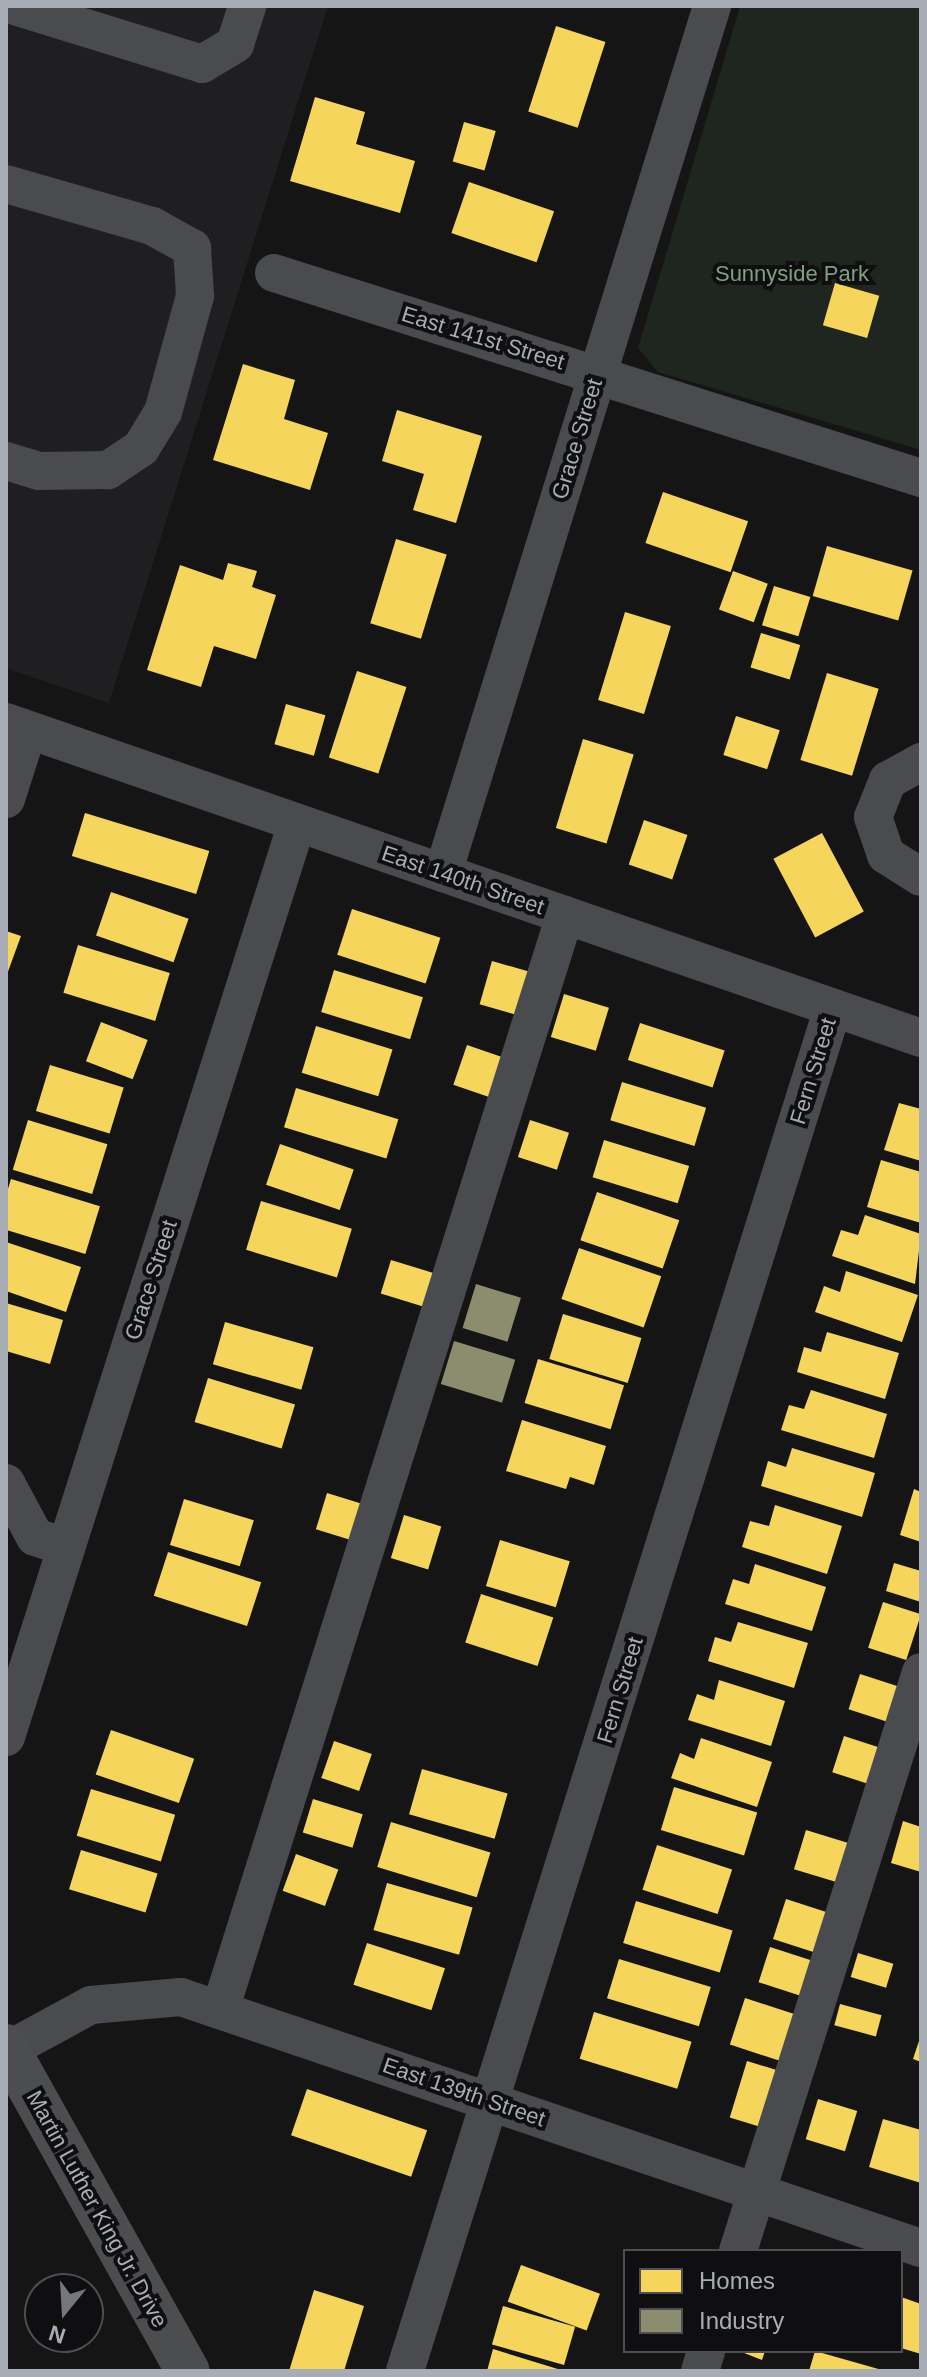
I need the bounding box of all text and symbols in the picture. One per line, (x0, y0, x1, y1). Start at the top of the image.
park label: Sunnyside Park (715, 261, 869, 287)
street label: East 141st Street (398, 301, 568, 375)
street label: Grace Street (546, 376, 608, 502)
street label: East 140th Street (378, 840, 548, 920)
street label: Fern Street (784, 1015, 842, 1127)
street label: Grace Street (119, 1217, 183, 1343)
street label: Fern Street (591, 1634, 649, 1746)
street label: East 139th Street (379, 2052, 549, 2132)
street label: Martin Luther King Jr. Drive (21, 2086, 173, 2332)
legend (623, 2249, 903, 2353)
text: Homes (699, 2267, 775, 2294)
north arrow (24, 2273, 104, 2353)
text: Industry (699, 2307, 784, 2334)
text: N (46, 2320, 68, 2349)

